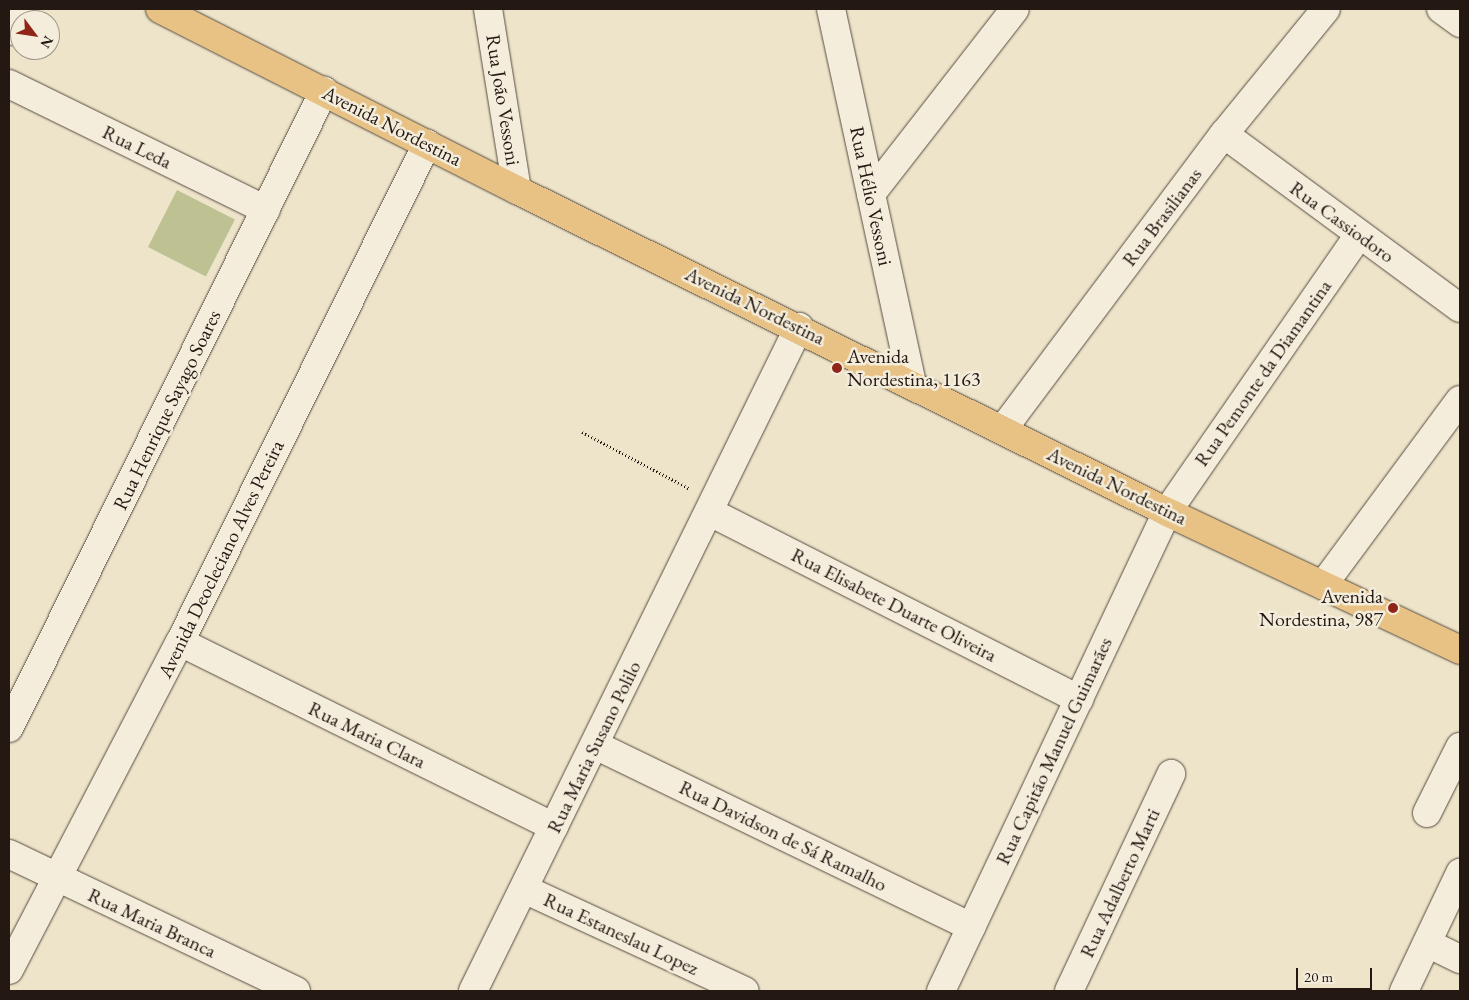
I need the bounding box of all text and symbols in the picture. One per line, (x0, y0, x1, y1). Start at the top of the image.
north arrow (10, 10, 60, 60)
text: N (36, 33, 58, 52)
street label: Rua João Vessoni (481, 33, 525, 167)
street label: Avenida Nordestina (319, 81, 465, 171)
street label: Rua Leda (98, 120, 176, 174)
street label: Rua Hélio Vessoni (845, 124, 897, 268)
street label: Rua Brasilianas (1117, 163, 1207, 271)
street label: Rua Cassiodoro (1285, 176, 1399, 268)
street label: Avenida Nordestina (681, 262, 829, 350)
street label: Rua Pemonte da Diamantina (1189, 275, 1337, 471)
street label: Rua Henrique Sayago Soares (108, 306, 226, 514)
place label: Avenida Nordestina, 1163 (847, 344, 981, 391)
marker: Avenida Nordestina, 1163 (831, 362, 843, 374)
street label: Avenida Deocleciano Alves Pereira (153, 436, 289, 682)
street label: Avenida Nordestina (1043, 442, 1191, 530)
street label: Rua Elisabete Duarte Oliveira (787, 543, 1001, 667)
place label: Avenida Nordestina, 987 (1259, 584, 1383, 631)
marker: Avenida Nordestina, 987 (1387, 602, 1399, 614)
street label: Rua Capitão Manuel Guimarães (991, 633, 1117, 869)
street label: Rua Maria Susano Polilo (542, 657, 646, 837)
street label: Rua Maria Clara (304, 696, 430, 774)
street label: Rua Davidson de Sá Ramalho (675, 775, 891, 897)
street label: Rua Adalberto Marti (1075, 805, 1165, 961)
street label: Rua Maria Branca (84, 883, 220, 963)
street label: Rua Estaneslau Lopez (540, 888, 702, 980)
scale bar (1299, 958, 1375, 990)
text: 20 m (1304, 967, 1333, 986)

